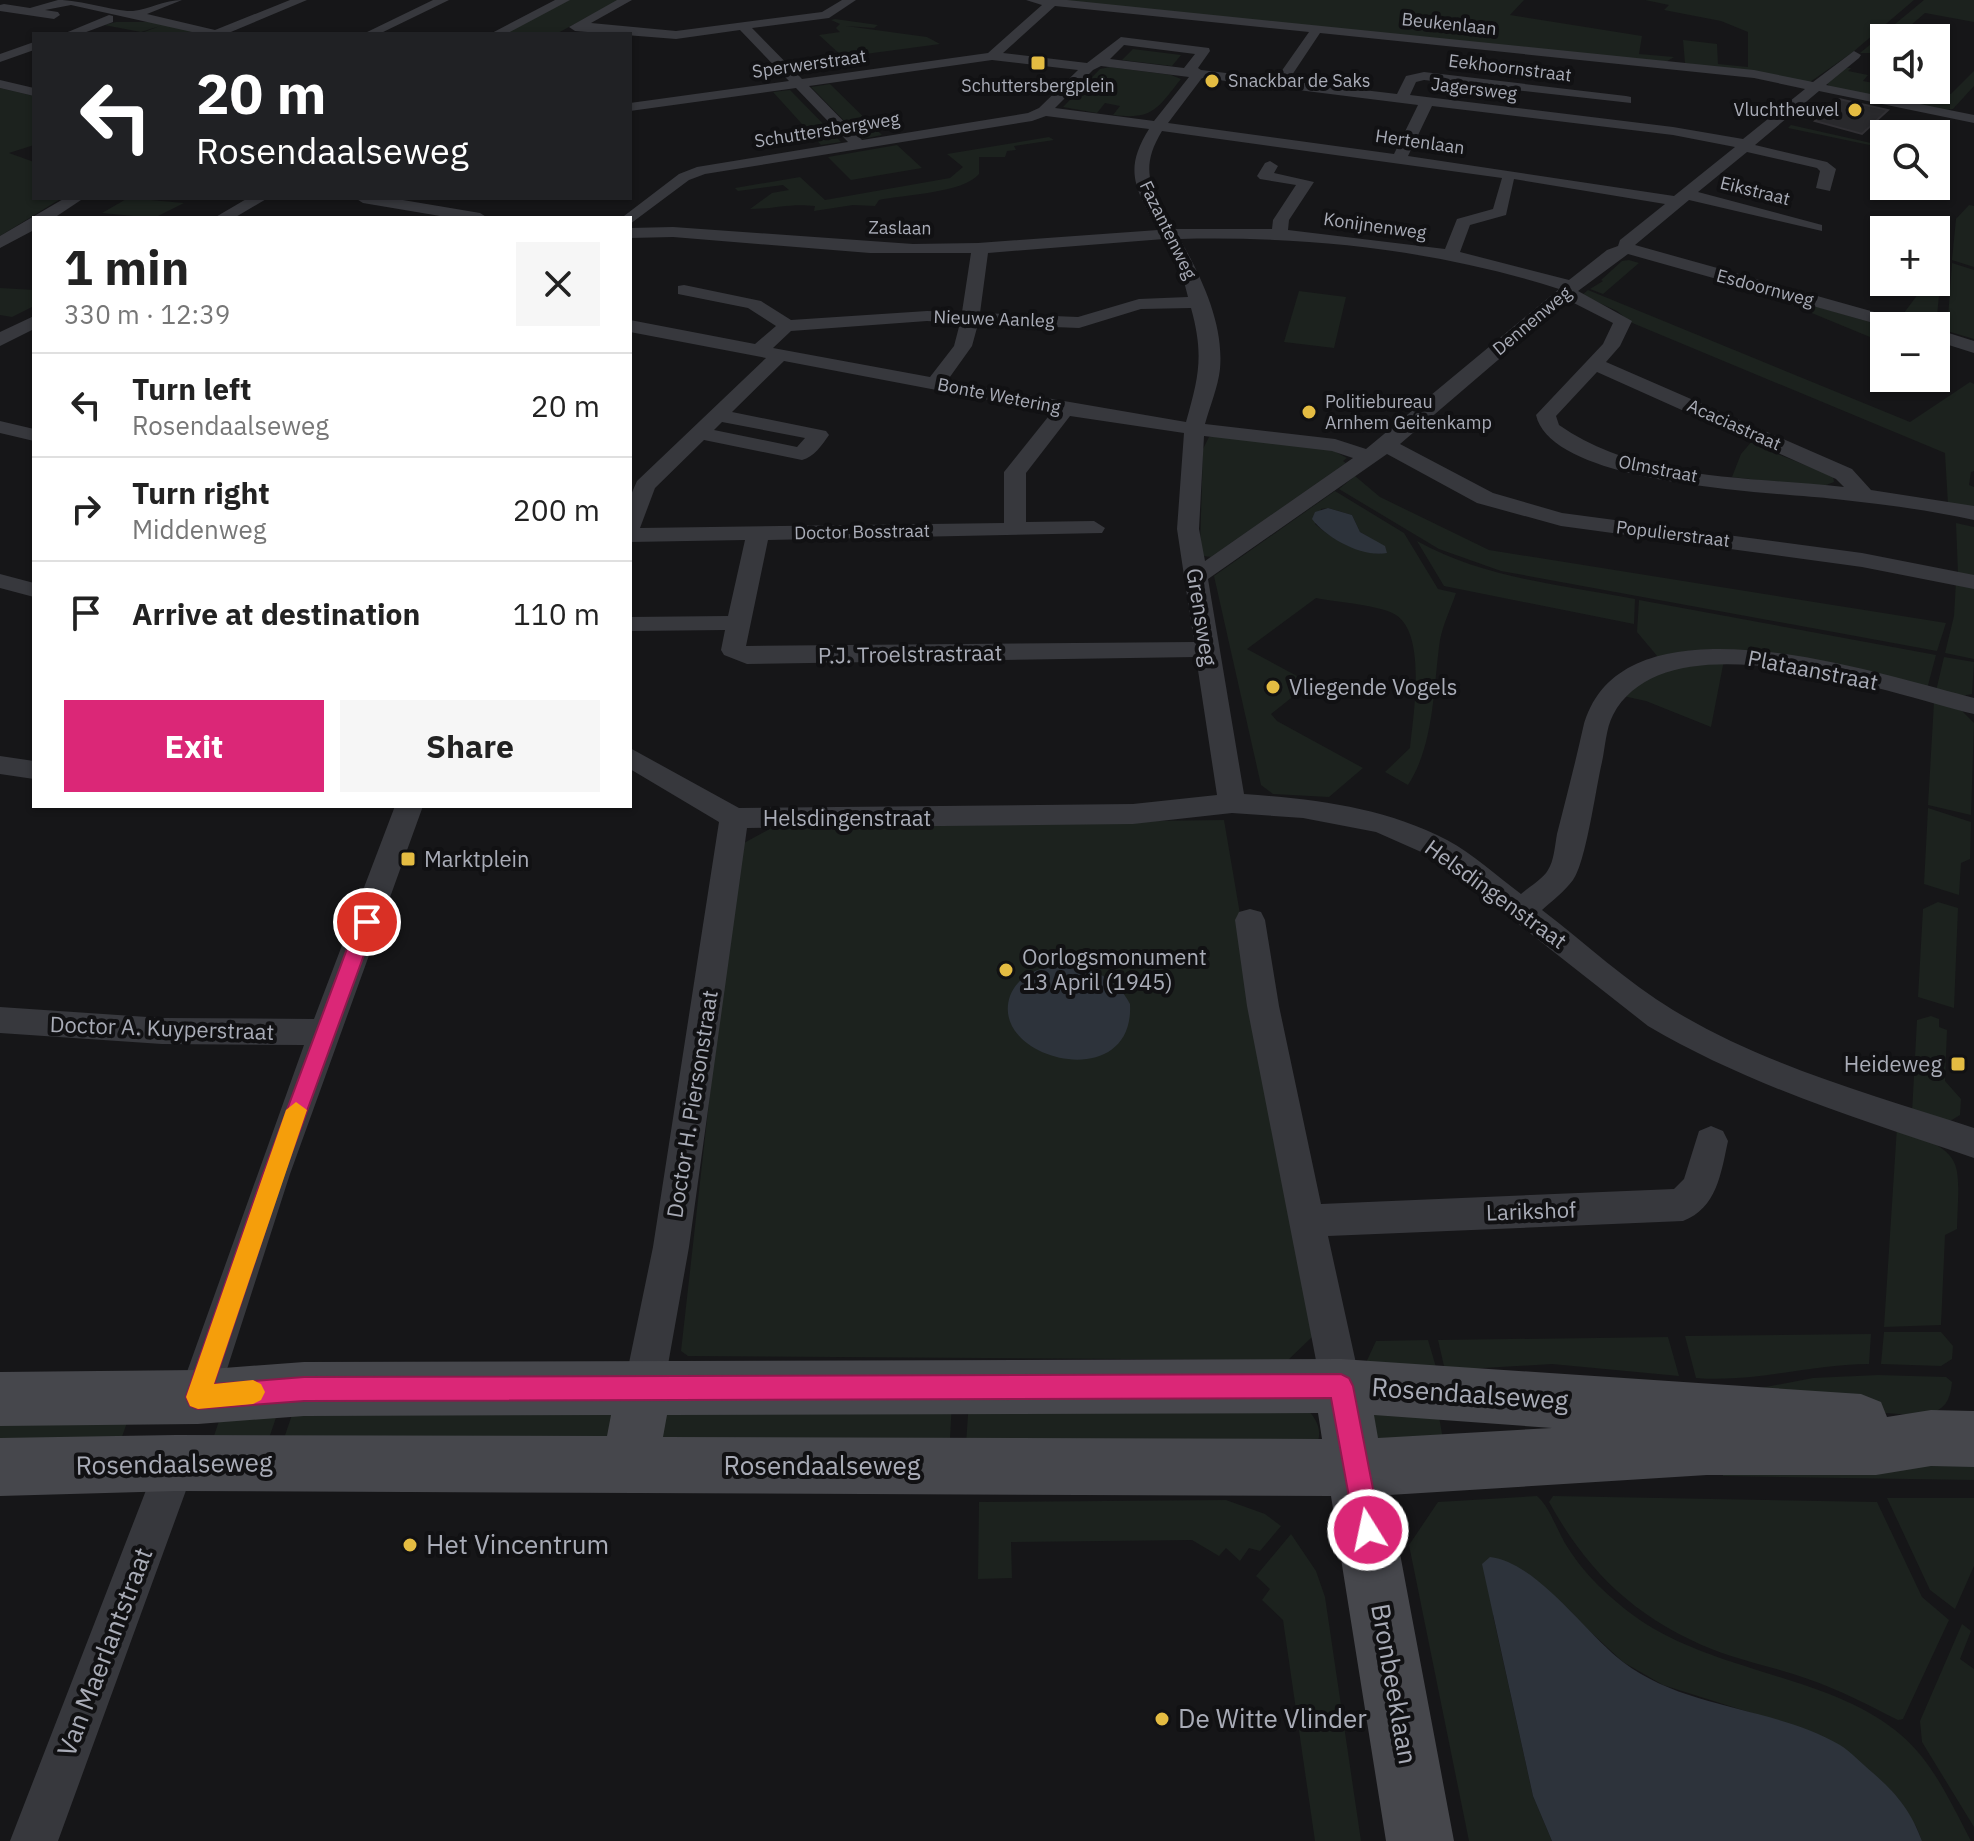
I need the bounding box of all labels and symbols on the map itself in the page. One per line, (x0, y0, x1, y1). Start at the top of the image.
street label: Beukenlaan (1400, 7, 1498, 40)
street label: Sperwerstraat (751, 44, 867, 83)
street label: Eekhoornstraat (1447, 49, 1573, 86)
marker: Schuttersbergplein (1029, 54, 1047, 72)
place label: Snackbar de Saks (1228, 69, 1370, 92)
marker: Snackbar de Saks (1203, 72, 1221, 90)
street label: Jagersweg (1430, 72, 1519, 105)
place label: Schuttersbergplein (961, 74, 1115, 97)
place label: Vluchtheuvel (1734, 98, 1839, 121)
marker: Vluchtheuvel (1846, 101, 1864, 119)
street label: Schuttersbergweg (753, 107, 902, 152)
street label: Hertenlaan (1374, 124, 1466, 159)
street label: Eikstraat (1718, 171, 1793, 210)
street label: Fazantenweg (1135, 177, 1202, 283)
street label: Konijnenweg (1322, 207, 1428, 244)
street label: Zaslaan (868, 215, 932, 240)
street label: Esdoornweg (1714, 264, 1817, 312)
street label: Dennenweg (1488, 281, 1576, 360)
street label: Nieuwe Aanleg (933, 305, 1055, 332)
street label: Bonte Wetering (936, 372, 1063, 419)
place label: Politiebureau Arnhem Geitenkamp (1325, 390, 1492, 434)
street label: Acaciastraat (1684, 394, 1785, 455)
marker: Politiebureau Arnhem Geitenkamp (1300, 403, 1318, 421)
street label: Olmstraat (1616, 450, 1700, 487)
street label: Populierstraat (1615, 515, 1731, 552)
street label: Doctor Bosstraat (794, 519, 930, 544)
street label: Grensweg (1180, 566, 1225, 668)
street label: P.J. Troelstrastraat (817, 637, 1002, 670)
street label: Plataanstraat (1745, 643, 1881, 696)
place label: Vliegende Vogels (1289, 672, 1457, 701)
marker: Vliegende Vogels (1264, 678, 1282, 696)
street label: Helsdingenstraat (763, 803, 931, 832)
street label: Helsdingenstraat (1420, 832, 1573, 955)
place label: Marktplein (424, 844, 530, 873)
marker: Marktplein (399, 850, 417, 868)
pin (333, 888, 401, 956)
place label: Oorlogsmonument 13 April (1945) (1022, 942, 1207, 996)
marker: Oorlogsmonument 13 April (1945) (997, 961, 1015, 979)
street label: Doctor H. Piersonstraat (659, 988, 724, 1220)
street label: Doctor A. Kuyperstraat (49, 1009, 275, 1046)
place label: Heideweg (1844, 1049, 1942, 1078)
marker: Heideweg (1949, 1055, 1967, 1073)
street label: Larikshof (1485, 1194, 1577, 1227)
street label: Rosendaalseweg (1371, 1369, 1570, 1417)
street label: Rosendaalseweg (75, 1444, 273, 1482)
street label: Rosendaalseweg (723, 1448, 921, 1482)
position arrow (1326, 1488, 1410, 1572)
place label: Het Vincentrum (426, 1527, 609, 1561)
marker: Het Vincentrum (401, 1536, 419, 1554)
street label: Van Maerlantstraat (49, 1542, 160, 1761)
street label: Bronbeeklaan (1364, 1601, 1426, 1767)
place label: De Witte Vlinder (1178, 1701, 1367, 1735)
marker: De Witte Vlinder (1153, 1710, 1171, 1728)

